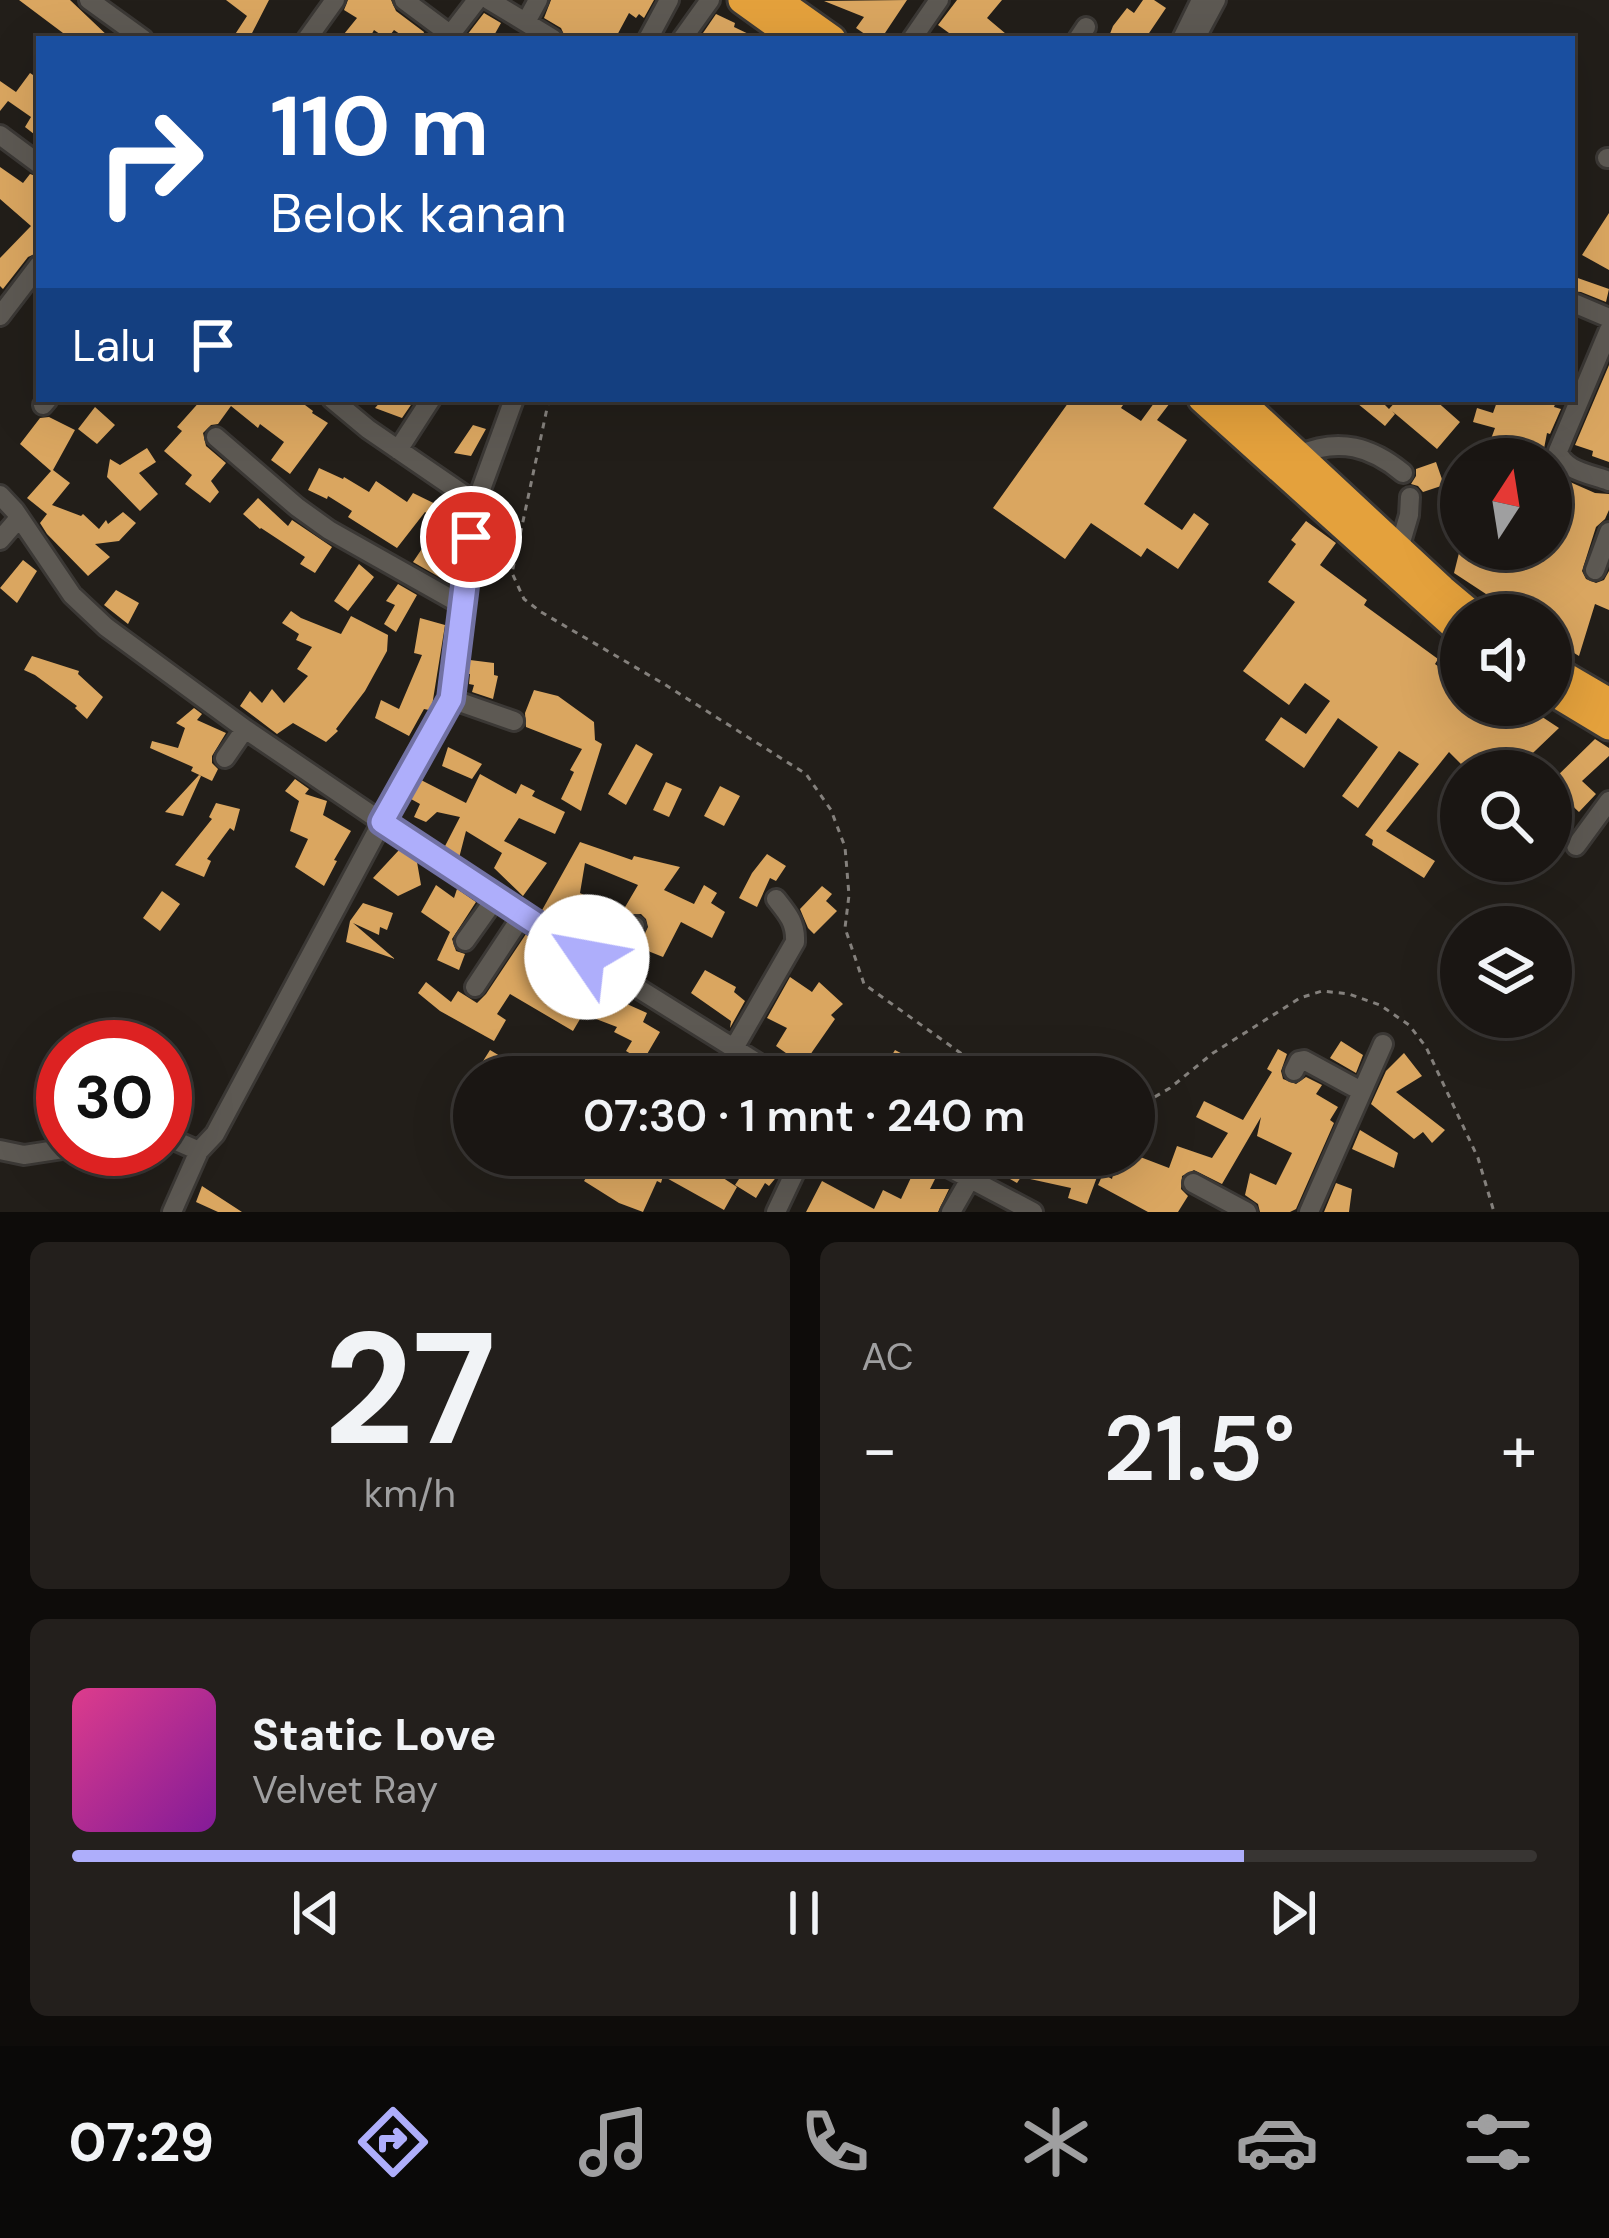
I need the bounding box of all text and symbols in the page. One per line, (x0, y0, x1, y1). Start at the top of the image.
text: 110 m (270, 72, 489, 181)
icon: right (72, 84, 228, 240)
text: Belok kanan (270, 178, 567, 249)
icon: arrive (180, 312, 246, 378)
text: Lalu (72, 316, 156, 375)
north arrow (1440, 438, 1572, 570)
map controls (1440, 438, 1572, 1038)
pin (420, 486, 522, 588)
icon: arrive (438, 504, 504, 570)
button: sound (1440, 594, 1572, 726)
button: search (1440, 750, 1572, 882)
position arrow (524, 894, 650, 1020)
button: layers (1440, 906, 1572, 1038)
speed limit sign: 30 (36, 1020, 192, 1176)
text: 07:30 · 1 mnt · 240 m (583, 1086, 1025, 1145)
text: 27 (323, 1288, 496, 1491)
text: AC (862, 1331, 914, 1382)
text: 21.5° (1103, 1391, 1295, 1508)
text: − (862, 1407, 898, 1492)
text: + (1501, 1407, 1537, 1492)
text: km/h (364, 1468, 456, 1519)
text: Static Love (252, 1705, 496, 1764)
text: Velvet Ray (252, 1764, 438, 1815)
icon: previous (283, 1880, 349, 1946)
icon: pause (771, 1880, 837, 1946)
icon: next (1260, 1880, 1326, 1946)
icon: directions (351, 2100, 435, 2184)
icon: music (572, 2100, 656, 2184)
icon: phone (793, 2100, 877, 2184)
icon: climate (1014, 2100, 1098, 2184)
icon: car (1235, 2100, 1319, 2184)
icon: filters (1456, 2100, 1540, 2184)
text: 07:29 (69, 2107, 214, 2178)

